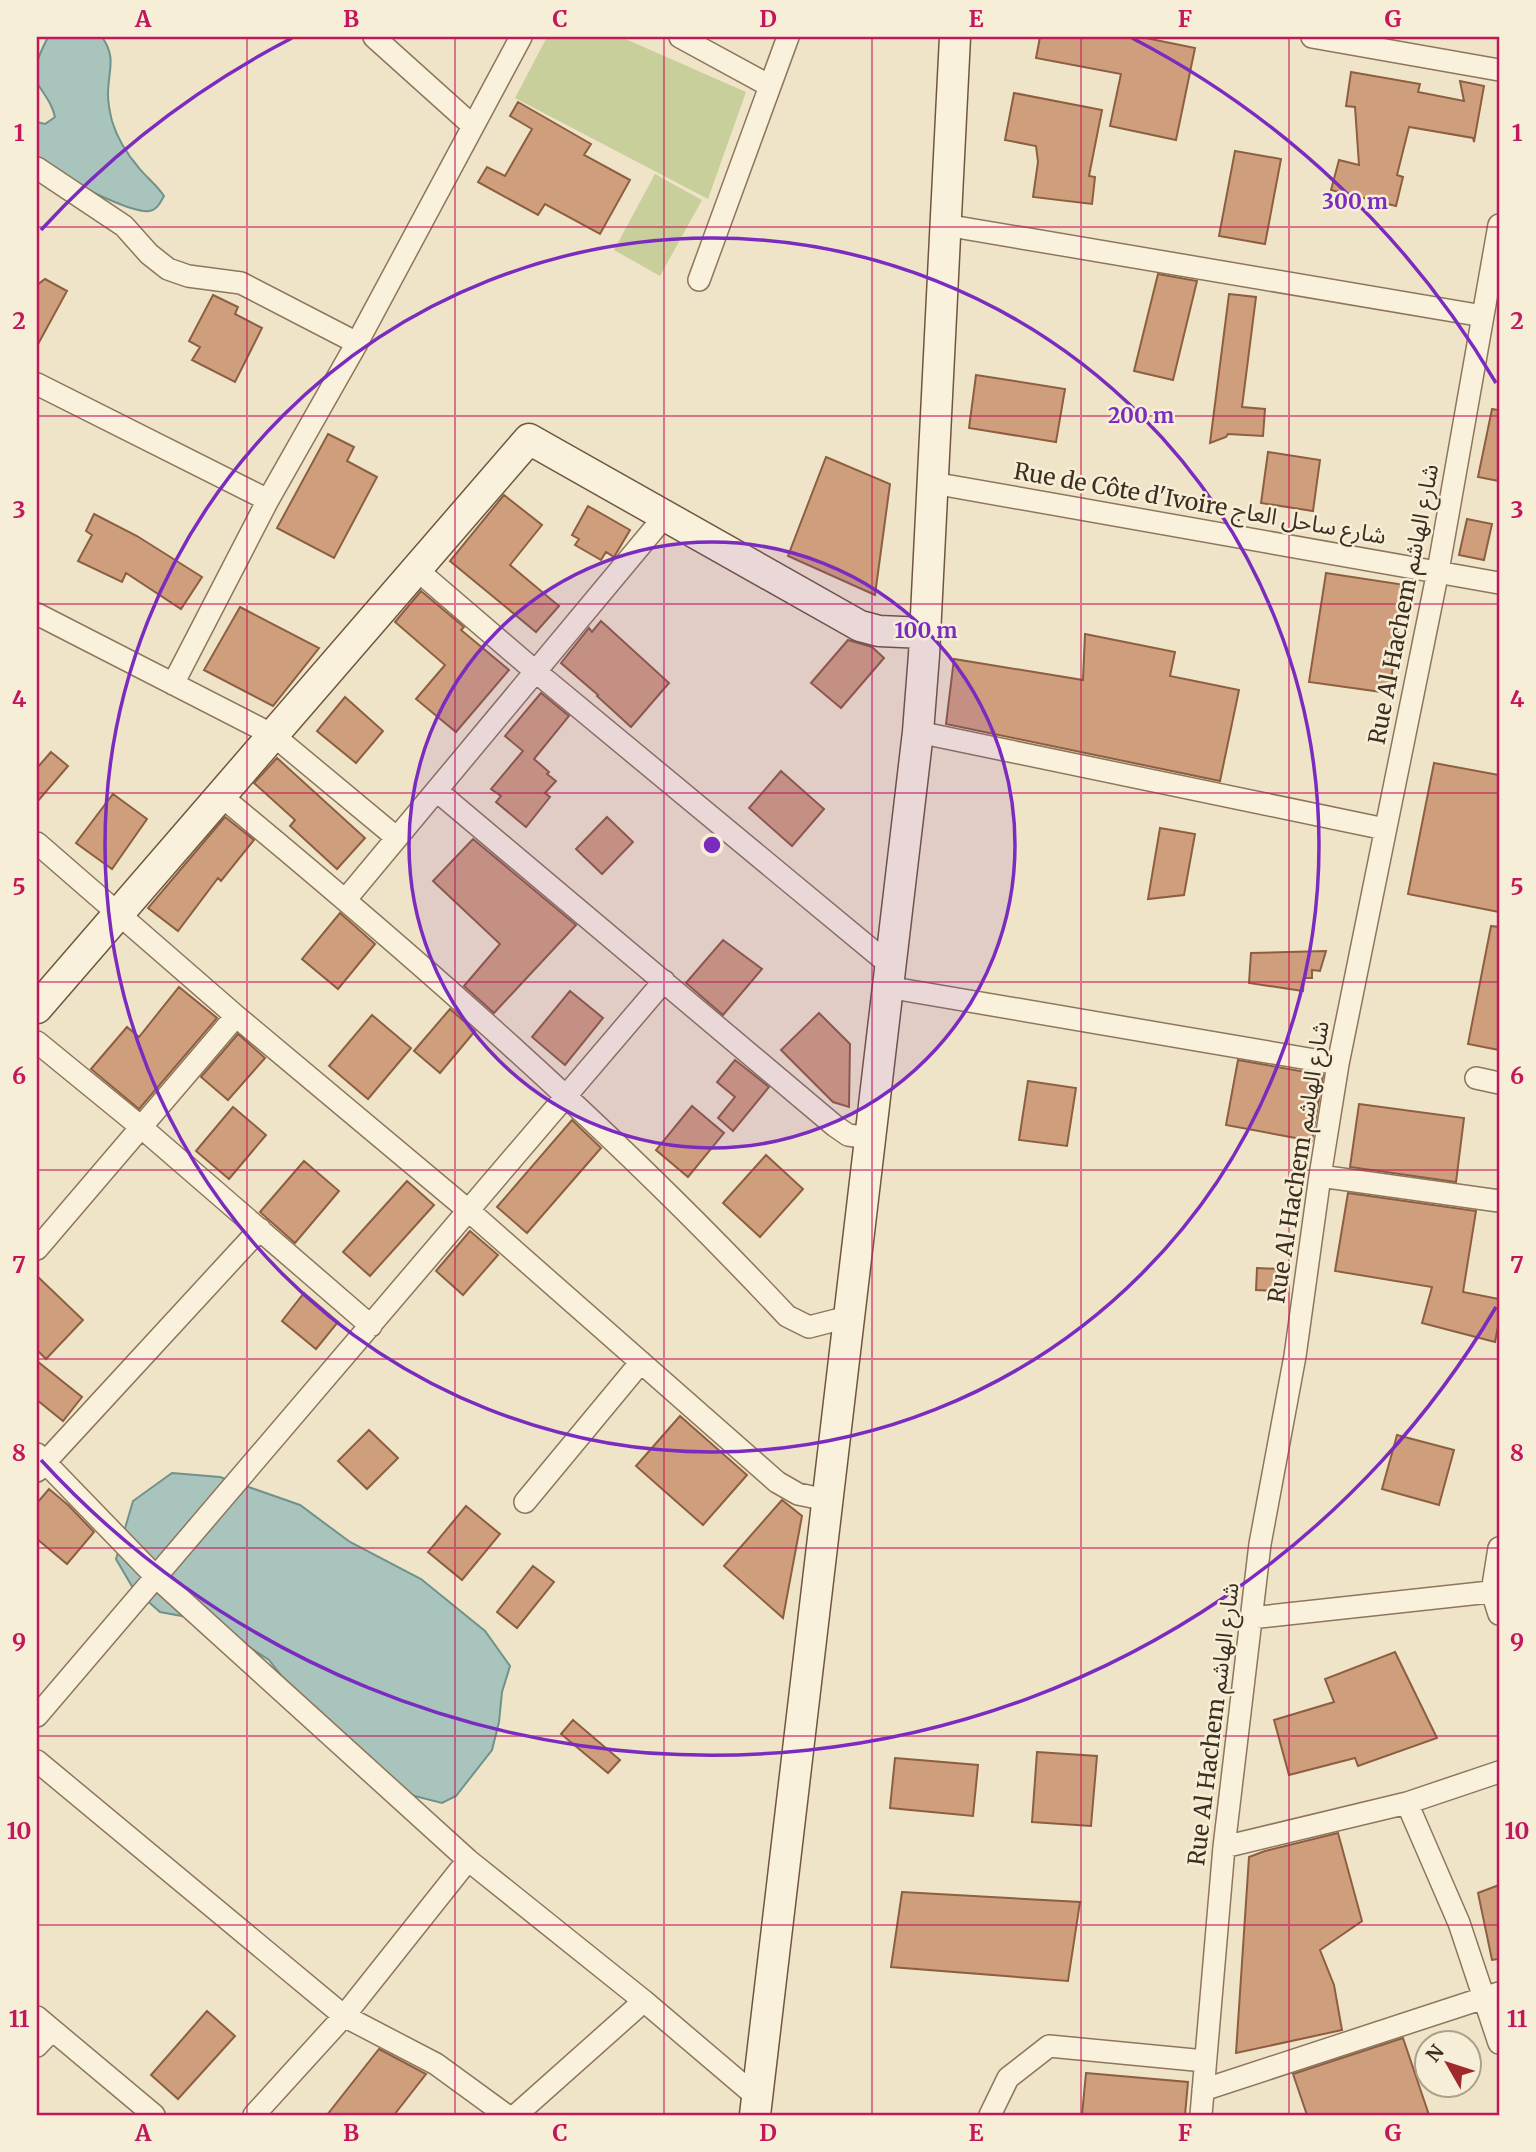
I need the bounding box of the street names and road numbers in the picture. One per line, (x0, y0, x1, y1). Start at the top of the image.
street label: Rue de Côte d'Ivoire شارع ساحل العاج (1011, 456, 1388, 553)
street label: Rue Al Hachem شارع الهاشم (1362, 461, 1447, 747)
street label: Rue Al Hachem شارع الهاشم (1261, 1019, 1338, 1306)
street label: Rue Al Hachem شارع الهاشم (1181, 1581, 1248, 1868)

